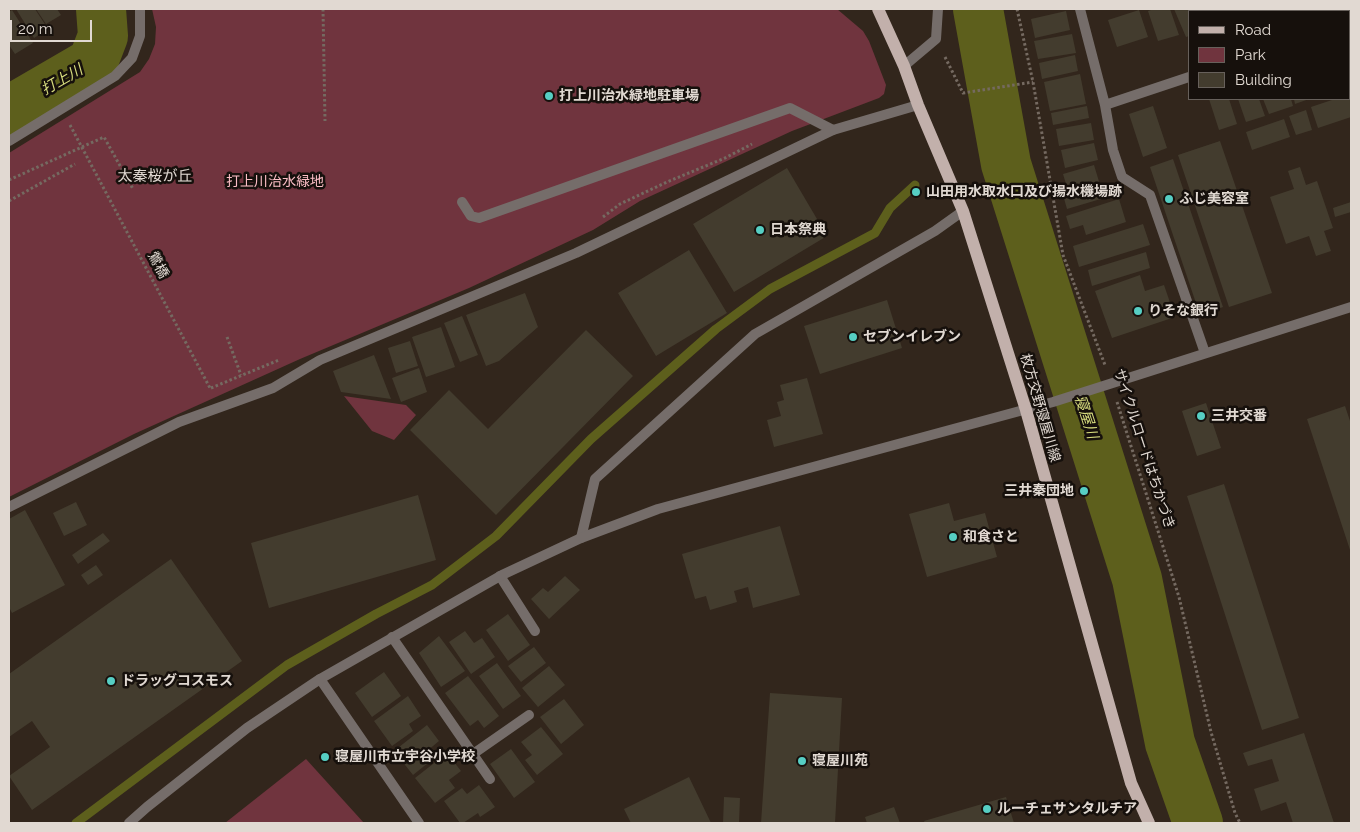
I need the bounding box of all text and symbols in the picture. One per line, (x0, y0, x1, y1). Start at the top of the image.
scale bar (12, 10, 95, 42)
legend (1188, 10, 1350, 100)
text: 20 m (18, 20, 53, 38)
text: Road (1235, 21, 1271, 39)
text: Park (1235, 46, 1266, 64)
water label: 打上川 (38, 61, 86, 99)
text: Building (1235, 71, 1292, 89)
place label: 打上川治水緑地駐車場 (559, 88, 699, 104)
marker: 打上川治水緑地駐車場 (543, 90, 555, 102)
district label: 太秦桜が丘 (118, 167, 192, 185)
park label: 打上川治水緑地 (226, 174, 324, 190)
place label: 山田用水取水口及び揚水機場跡 (926, 184, 1122, 200)
marker: 山田用水取水口及び揚水機場跡 (910, 186, 922, 198)
place label: ふじ美容室 (1179, 191, 1249, 207)
marker: ふじ美容室 (1163, 193, 1175, 205)
place label: 日本祭典 (770, 222, 826, 238)
marker: 日本祭典 (754, 224, 766, 236)
street label: 鶯橋 (144, 249, 172, 281)
place label: りそな銀行 (1148, 303, 1218, 319)
marker: りそな銀行 (1132, 305, 1144, 317)
place label: セブンイレブン (863, 329, 961, 345)
marker: セブンイレブン (847, 331, 859, 343)
street label: 枚方交野寝屋川線 (1016, 352, 1064, 464)
street label: サイクルロードはちかづき (1110, 367, 1178, 531)
water label: 寝屋川 (1070, 393, 1102, 441)
place label: 三井交番 (1211, 408, 1267, 424)
marker: 三井交番 (1195, 410, 1207, 422)
place label: 三井秦団地 (1004, 483, 1074, 499)
marker: 三井秦団地 (1078, 485, 1090, 497)
place label: 和食さと (963, 529, 1019, 545)
marker: 和食さと (947, 531, 959, 543)
place label: ドラッグコスモス (121, 673, 233, 689)
marker: ドラッグコスモス (105, 675, 117, 687)
place label: 寝屋川市立宇谷小学校 (335, 749, 475, 765)
marker: 寝屋川市立宇谷小学校 (319, 751, 331, 763)
place label: 寝屋川苑 (812, 753, 868, 769)
marker: 寝屋川苑 (796, 755, 808, 767)
place label: ルーチェサンタルチア (997, 801, 1137, 817)
marker: ルーチェサンタルチア (981, 803, 993, 815)

